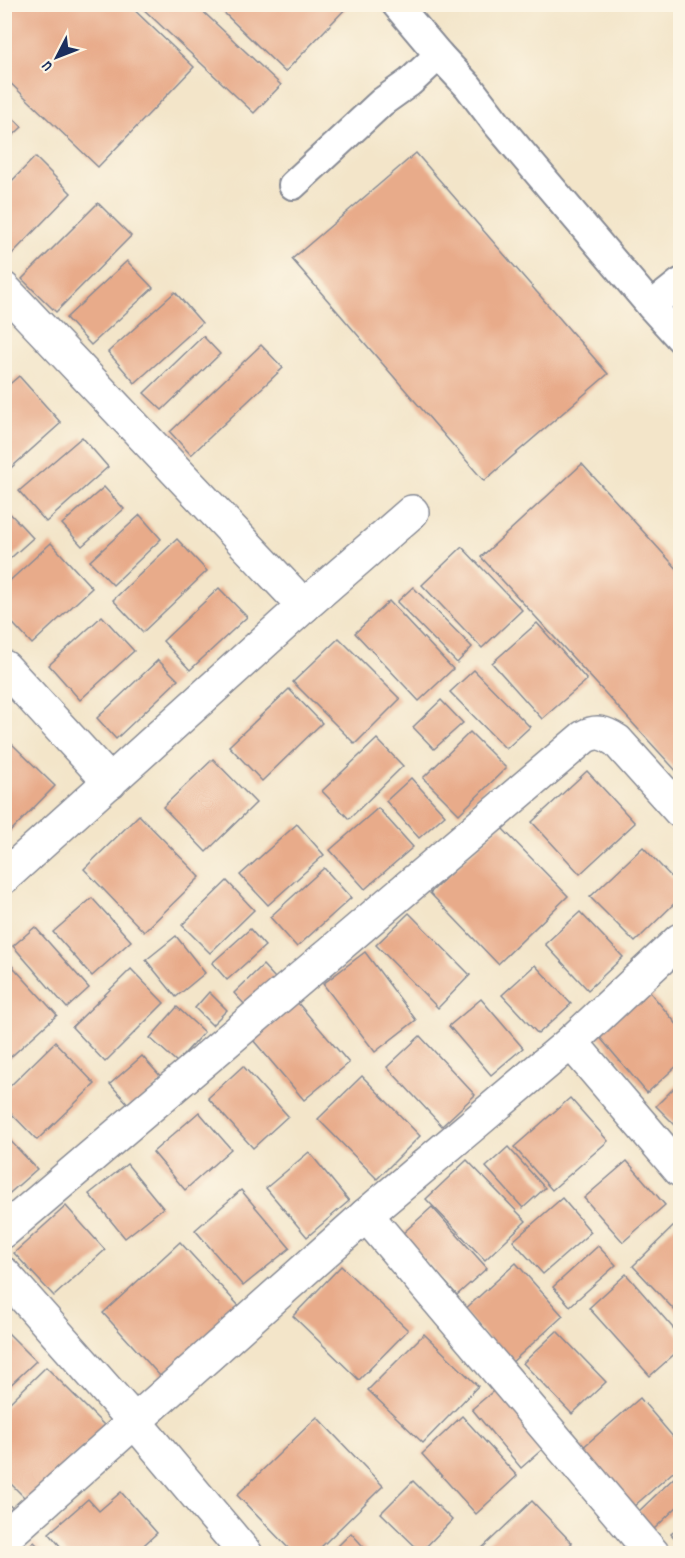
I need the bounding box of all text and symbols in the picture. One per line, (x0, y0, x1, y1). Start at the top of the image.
north arrow (27, 27, 87, 87)
text: U (36, 55, 59, 76)

